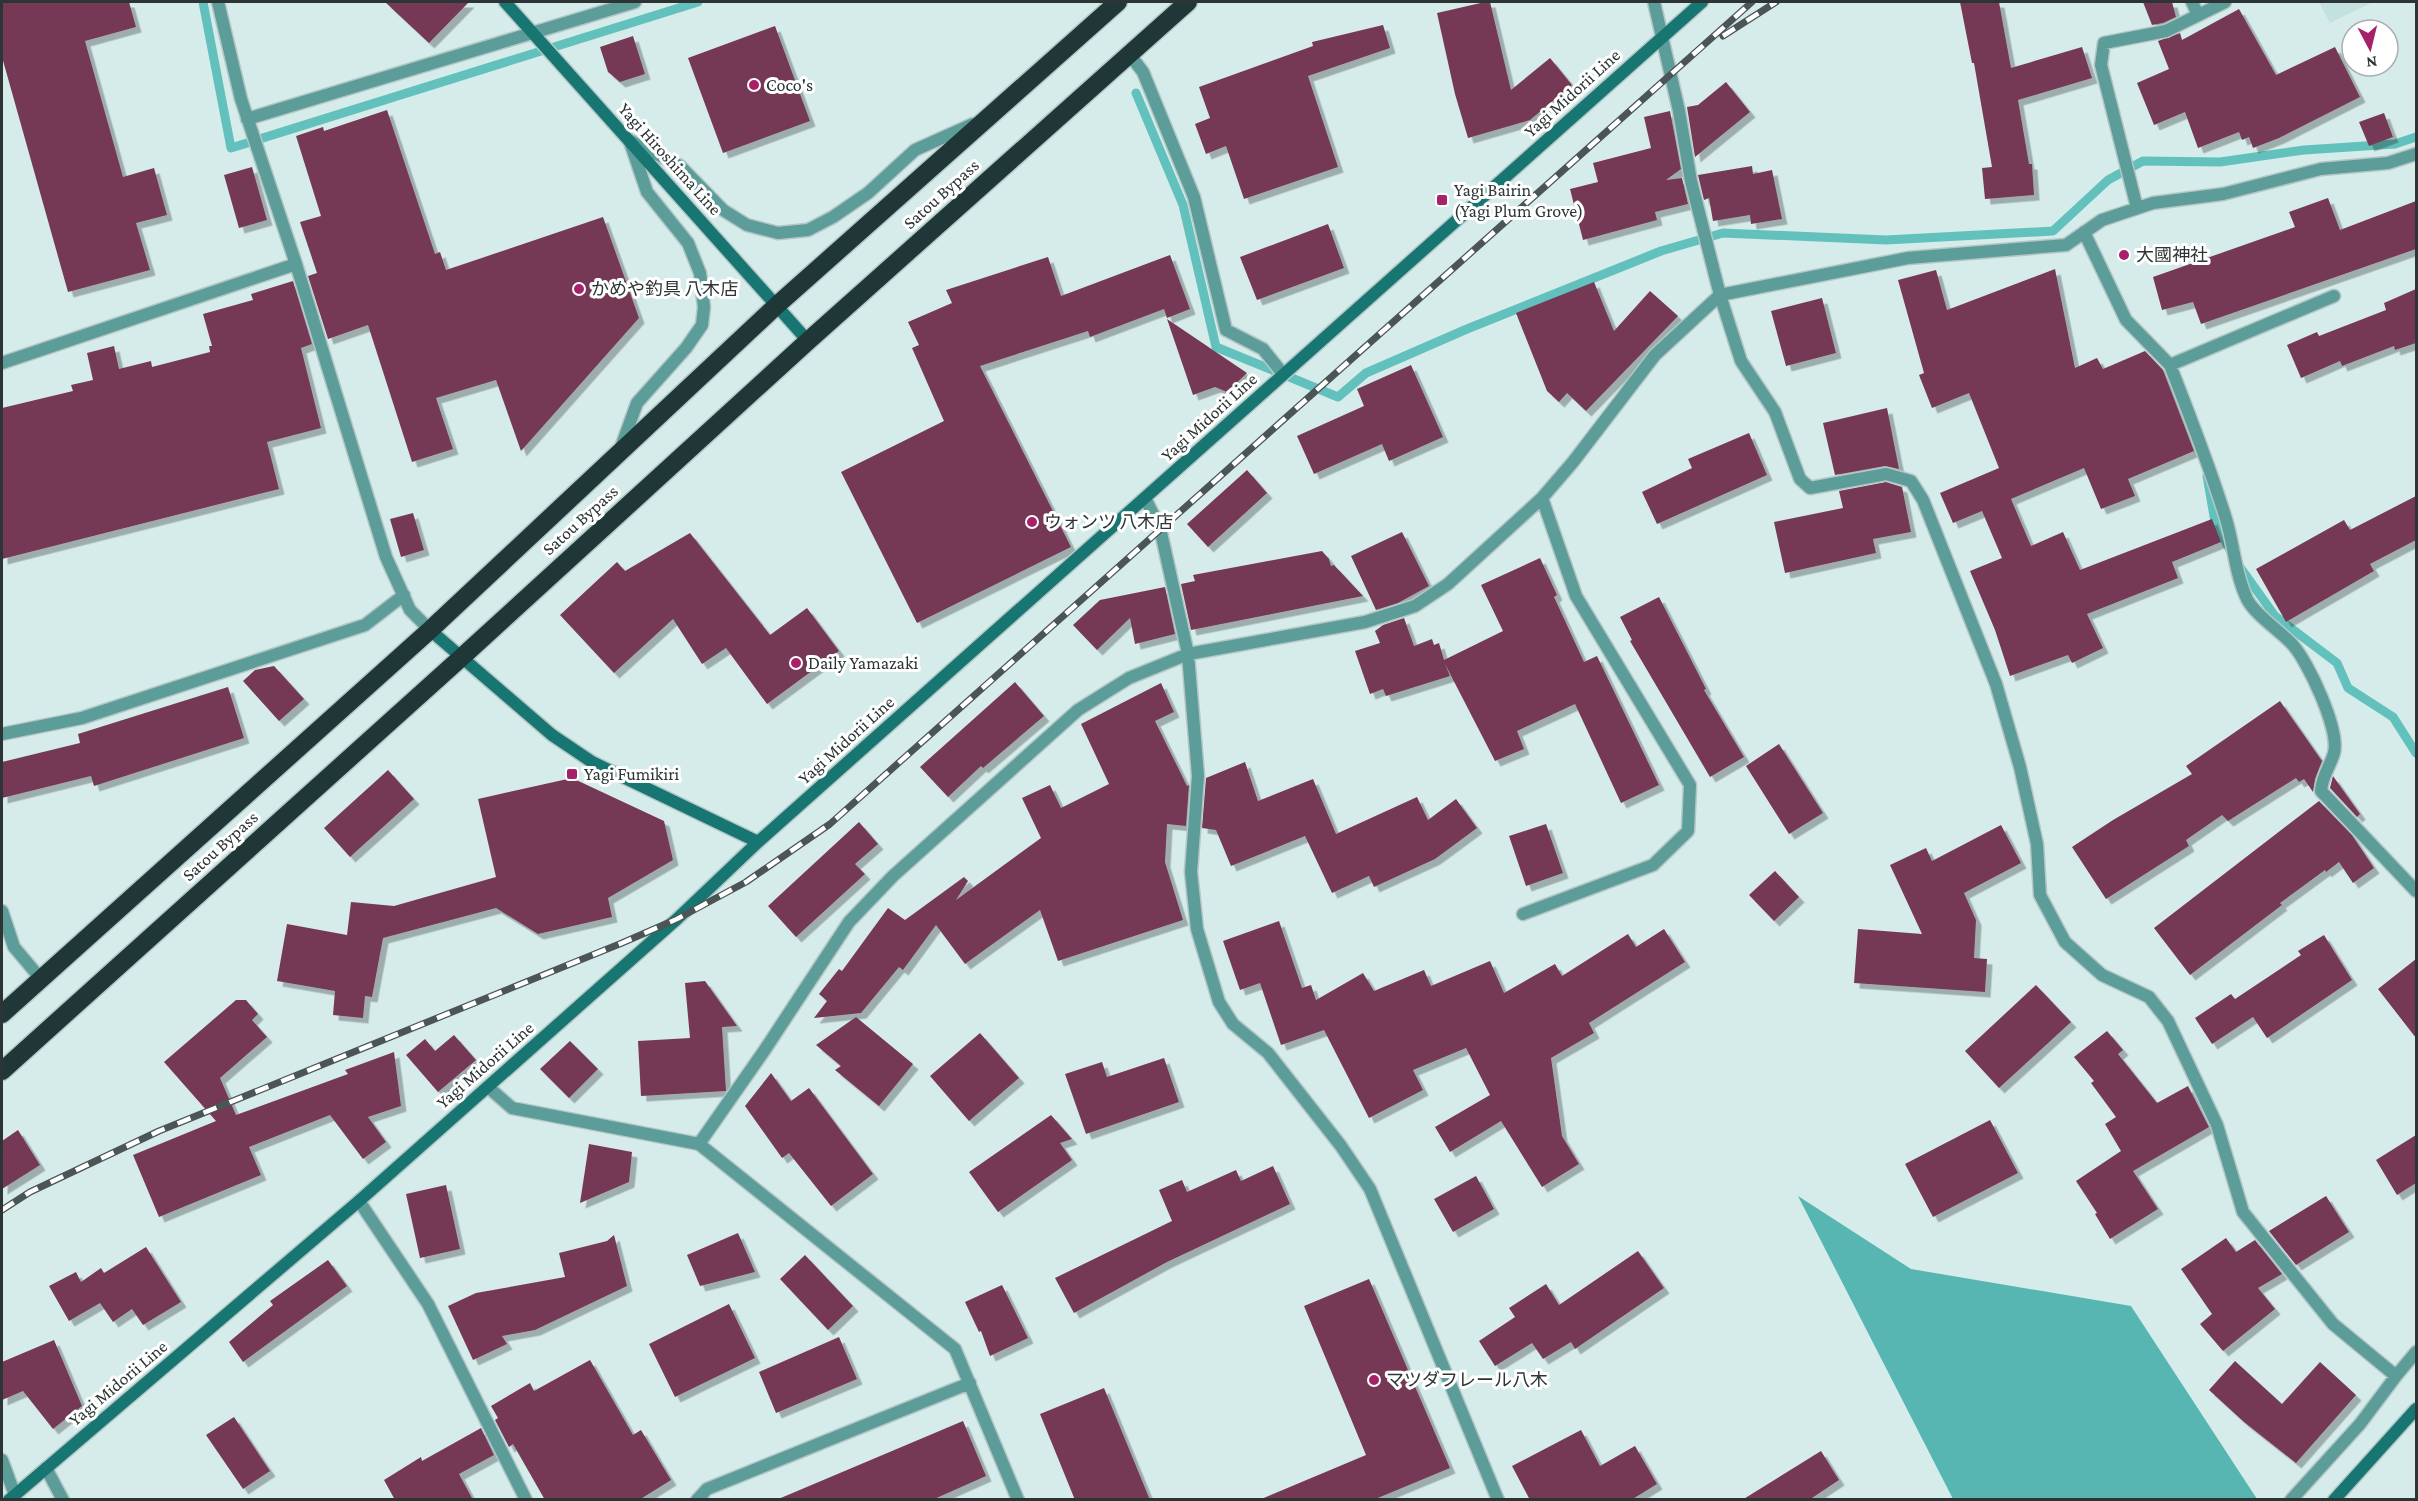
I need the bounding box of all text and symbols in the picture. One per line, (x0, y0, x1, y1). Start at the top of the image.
north arrow (2340, 18, 2400, 78)
street label: Yagi Midorii Line (1520, 45, 1624, 141)
text: N (2365, 53, 2378, 72)
place label: Coco's (766, 75, 813, 95)
marker: Coco's (747, 78, 761, 92)
street label: Yagi Hiroshima Line (614, 99, 726, 219)
street label: Satou Bypass (899, 155, 983, 233)
place label: Yagi Bairin (Yagi Plum Grove) (1454, 180, 1583, 222)
marker: Yagi Bairin (Yagi Plum Grove) (1435, 193, 1449, 207)
place label: 大國神社 (2136, 245, 2208, 265)
marker: 大國神社 (2117, 248, 2131, 262)
place label: かめや釣具 八木店 (591, 279, 738, 299)
marker: かめや釣具 八木店 (572, 282, 586, 296)
street label: Yagi Midorii Line (1157, 369, 1261, 465)
street label: Satou Bypass (538, 481, 622, 559)
place label: ウォンツ 八木店 (1044, 512, 1173, 532)
marker: ウォンツ 八木店 (1025, 515, 1039, 529)
place label: Daily Yamazaki (808, 653, 919, 673)
marker: Daily Yamazaki (789, 656, 803, 670)
street label: Yagi Midorii Line (794, 692, 898, 788)
place label: Yagi Fumikiri (584, 764, 680, 784)
marker: Yagi Fumikiri (565, 767, 579, 781)
street label: Satou Bypass (178, 807, 262, 885)
street label: Yagi Midorii Line (432, 1017, 538, 1113)
street label: Yagi Midorii Line (65, 1336, 171, 1430)
place label: マツダフレール八木 (1386, 1370, 1548, 1390)
marker: マツダフレール八木 (1367, 1373, 1381, 1387)

